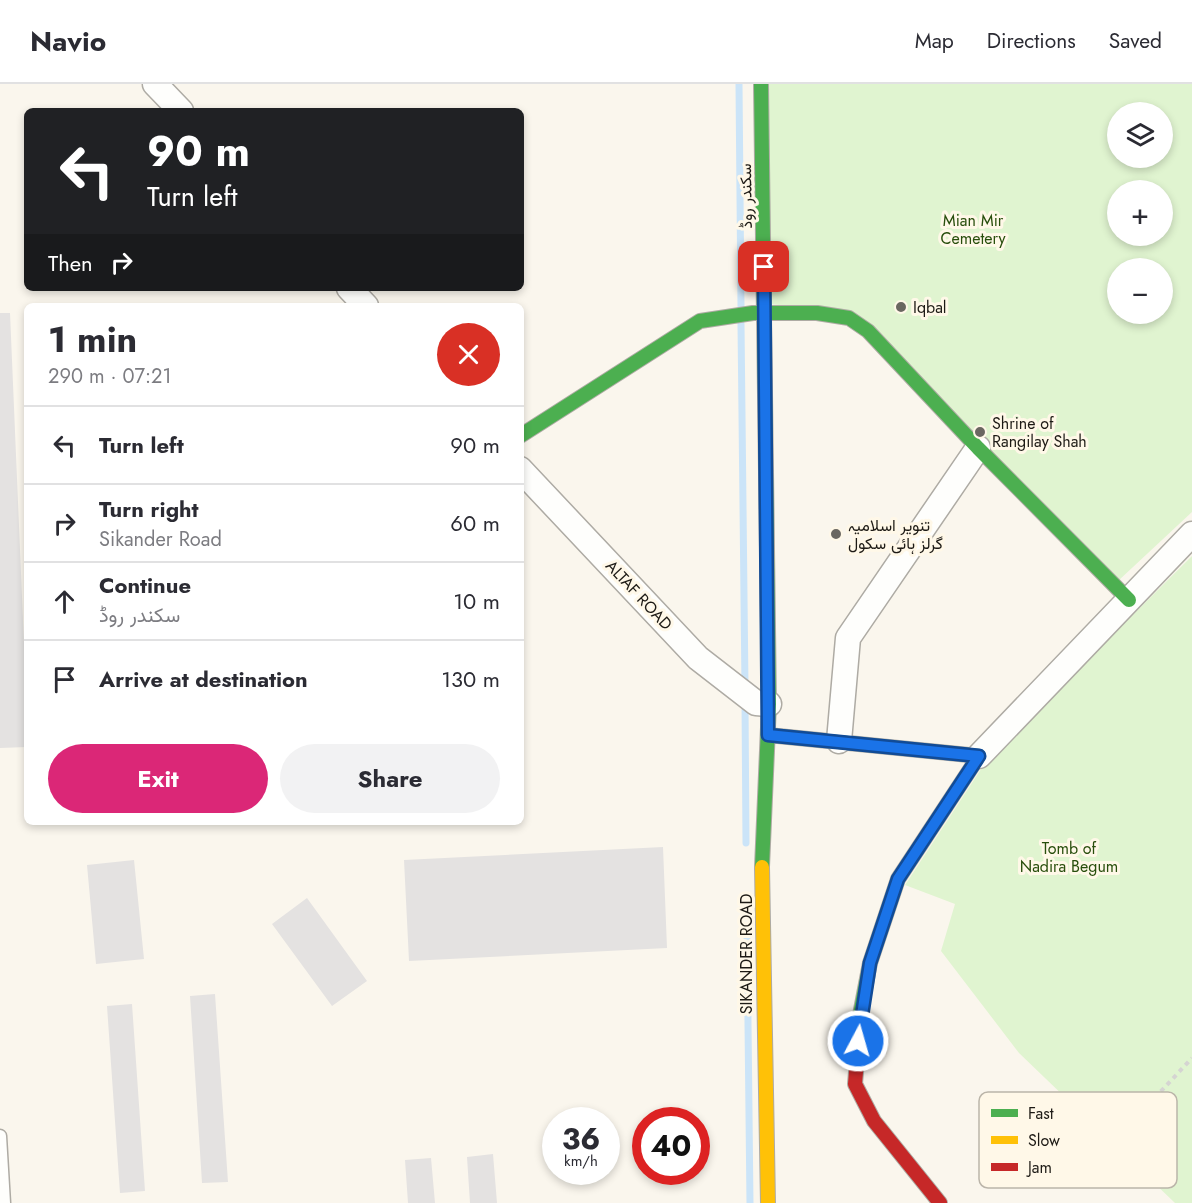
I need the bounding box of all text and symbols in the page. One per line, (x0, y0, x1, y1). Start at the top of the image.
text: Navio (30, 21, 106, 62)
text: Map (915, 26, 954, 56)
text: Directions (987, 26, 1076, 56)
text: Saved (1109, 26, 1162, 56)
map controls (1107, 102, 1173, 324)
button: layers (1107, 102, 1173, 168)
text: 90 m (147, 121, 250, 182)
icon: left (48, 132, 126, 210)
street label: سکندر روڈ (734, 163, 758, 229)
text: Turn left (147, 177, 237, 216)
button: + (1107, 180, 1173, 246)
park label: Mian Mir Cemetery (940, 209, 1006, 250)
pin (738, 241, 789, 292)
icon: right (105, 246, 138, 279)
text: Then (48, 247, 93, 279)
icon: arrive (747, 250, 780, 283)
button: − (1107, 258, 1173, 324)
place label: Iqbal (913, 296, 947, 319)
marker: Iqbal (894, 300, 908, 314)
text: 1 min (48, 313, 137, 365)
button: close (437, 323, 500, 386)
text: 290 m · 07:21 (48, 362, 171, 391)
place label: Shrine of Rangilay Shah (992, 412, 1087, 453)
marker: Shrine of Rangilay Shah (973, 425, 987, 439)
icon: left (48, 429, 81, 462)
text: Turn left (99, 429, 184, 461)
text: 90 m (450, 429, 500, 461)
text: Turn right (99, 493, 199, 525)
icon: right (48, 507, 81, 540)
text: 60 m (450, 507, 500, 539)
place label: تنویر اسلامیہ گرلز ہائی سکول (848, 514, 943, 555)
text: Sikander Road (99, 525, 222, 554)
marker: تنویر اسلامیہ گرلز ہائی سکول (829, 527, 843, 541)
street label: ALTAF ROAD (600, 555, 678, 635)
text: Continue (99, 569, 191, 601)
icon: ahead (48, 585, 81, 618)
text: 10 m (453, 585, 500, 617)
text: سکندر روڈ (99, 601, 180, 630)
icon: arrive (48, 663, 81, 696)
text: Arrive at destination (99, 663, 308, 695)
text: 130 m (441, 663, 500, 695)
button: Exit (48, 744, 268, 813)
button: Share (280, 744, 500, 813)
park label: Tomb of Nadira Begum (1020, 837, 1118, 878)
street label: SIKANDER ROAD (735, 894, 758, 1014)
position arrow (826, 1009, 890, 1073)
legend (979, 1092, 1177, 1188)
text: Fast (1028, 1102, 1054, 1125)
speed limit sign: 40 (632, 1107, 710, 1185)
text: 36 (562, 1117, 600, 1160)
text: Slow (1028, 1129, 1060, 1152)
text: km/h (564, 1150, 598, 1172)
text: Jam (1026, 1156, 1052, 1179)

